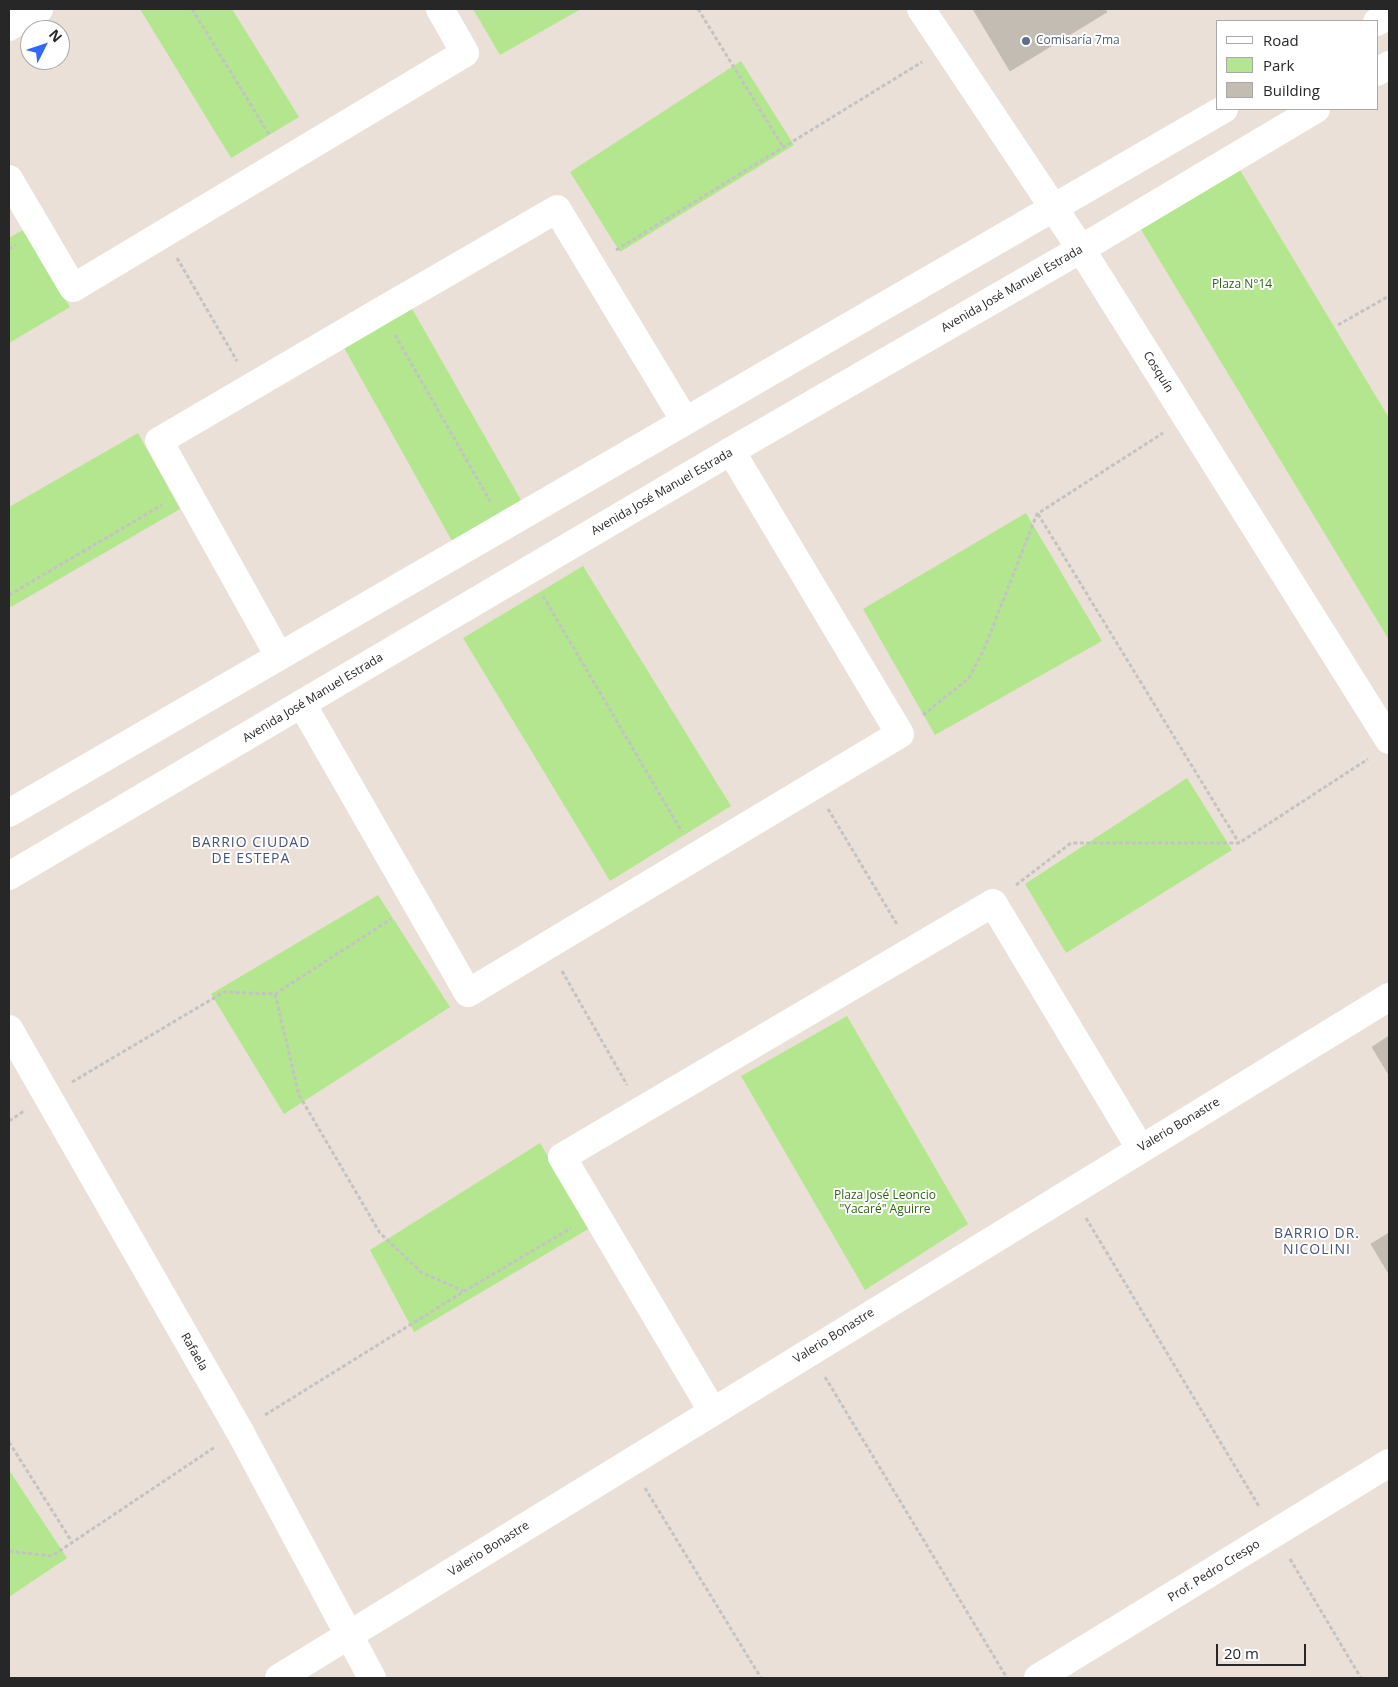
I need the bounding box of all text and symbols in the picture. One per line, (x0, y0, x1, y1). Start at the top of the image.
north arrow (20, 20, 70, 70)
legend (1216, 20, 1378, 110)
text: N (45, 25, 67, 46)
text: Road (1263, 30, 1299, 50)
place label: Comisaría 7ma (1036, 34, 1120, 48)
marker: Comisaría 7ma (1020, 35, 1032, 47)
text: Park (1263, 55, 1294, 75)
text: Building (1263, 80, 1320, 100)
street label: Avenida José Manuel Estrada (939, 242, 1085, 336)
park label: Plaza N°14 (1212, 278, 1272, 292)
street label: Cosquín (1140, 349, 1176, 395)
street label: Avenida José Manuel Estrada (589, 445, 735, 539)
street label: Avenida José Manuel Estrada (240, 650, 386, 746)
district label: BARRIO CIUDAD DE ESTEPA (190, 835, 312, 868)
street label: Valerio Bonastre (1136, 1095, 1222, 1155)
park label: Plaza José Leoncio "Yacaré" Aguirre (834, 1189, 936, 1217)
district label: BARRIO DR. NICOLINI (1273, 1226, 1361, 1258)
street label: Valerio Bonastre (791, 1305, 877, 1367)
street label: Rafaela (177, 1331, 211, 1373)
street label: Valerio Bonastre (446, 1518, 532, 1580)
street label: Prof. Pedro Crespo (1165, 1537, 1263, 1605)
scale bar (1218, 1634, 1308, 1666)
text: 20 m (1224, 1643, 1259, 1663)

